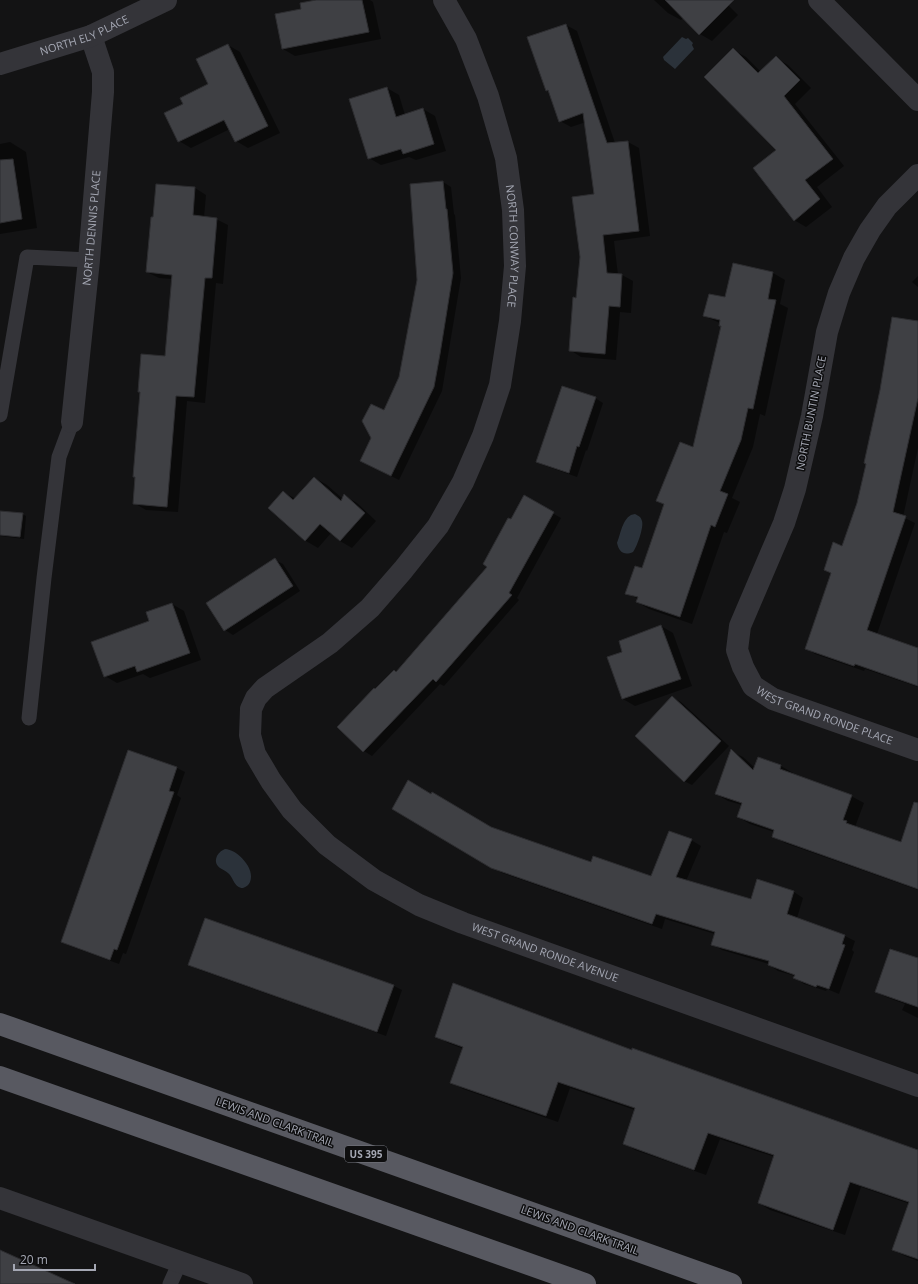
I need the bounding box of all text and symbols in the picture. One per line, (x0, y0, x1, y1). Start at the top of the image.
street label: NORTH ELY PLACE (38, 11, 131, 58)
street label: NORTH DENNIS PLACE (78, 170, 103, 286)
street label: NORTH CONWAY PLACE (503, 184, 523, 308)
street label: NORTH BUNTIN PLACE (792, 354, 829, 472)
street label: WEST GRAND RONDE PLACE (754, 682, 895, 748)
street label: WEST GRAND RONDE AVENUE (470, 919, 621, 985)
street label: LEWIS AND CLARK TRAIL (214, 1093, 337, 1150)
road number: US 395 (345, 1146, 387, 1162)
street label: LEWIS AND CLARK TRAIL (519, 1201, 642, 1258)
scale bar (14, 1246, 95, 1272)
text: 20 m (20, 1251, 48, 1268)

